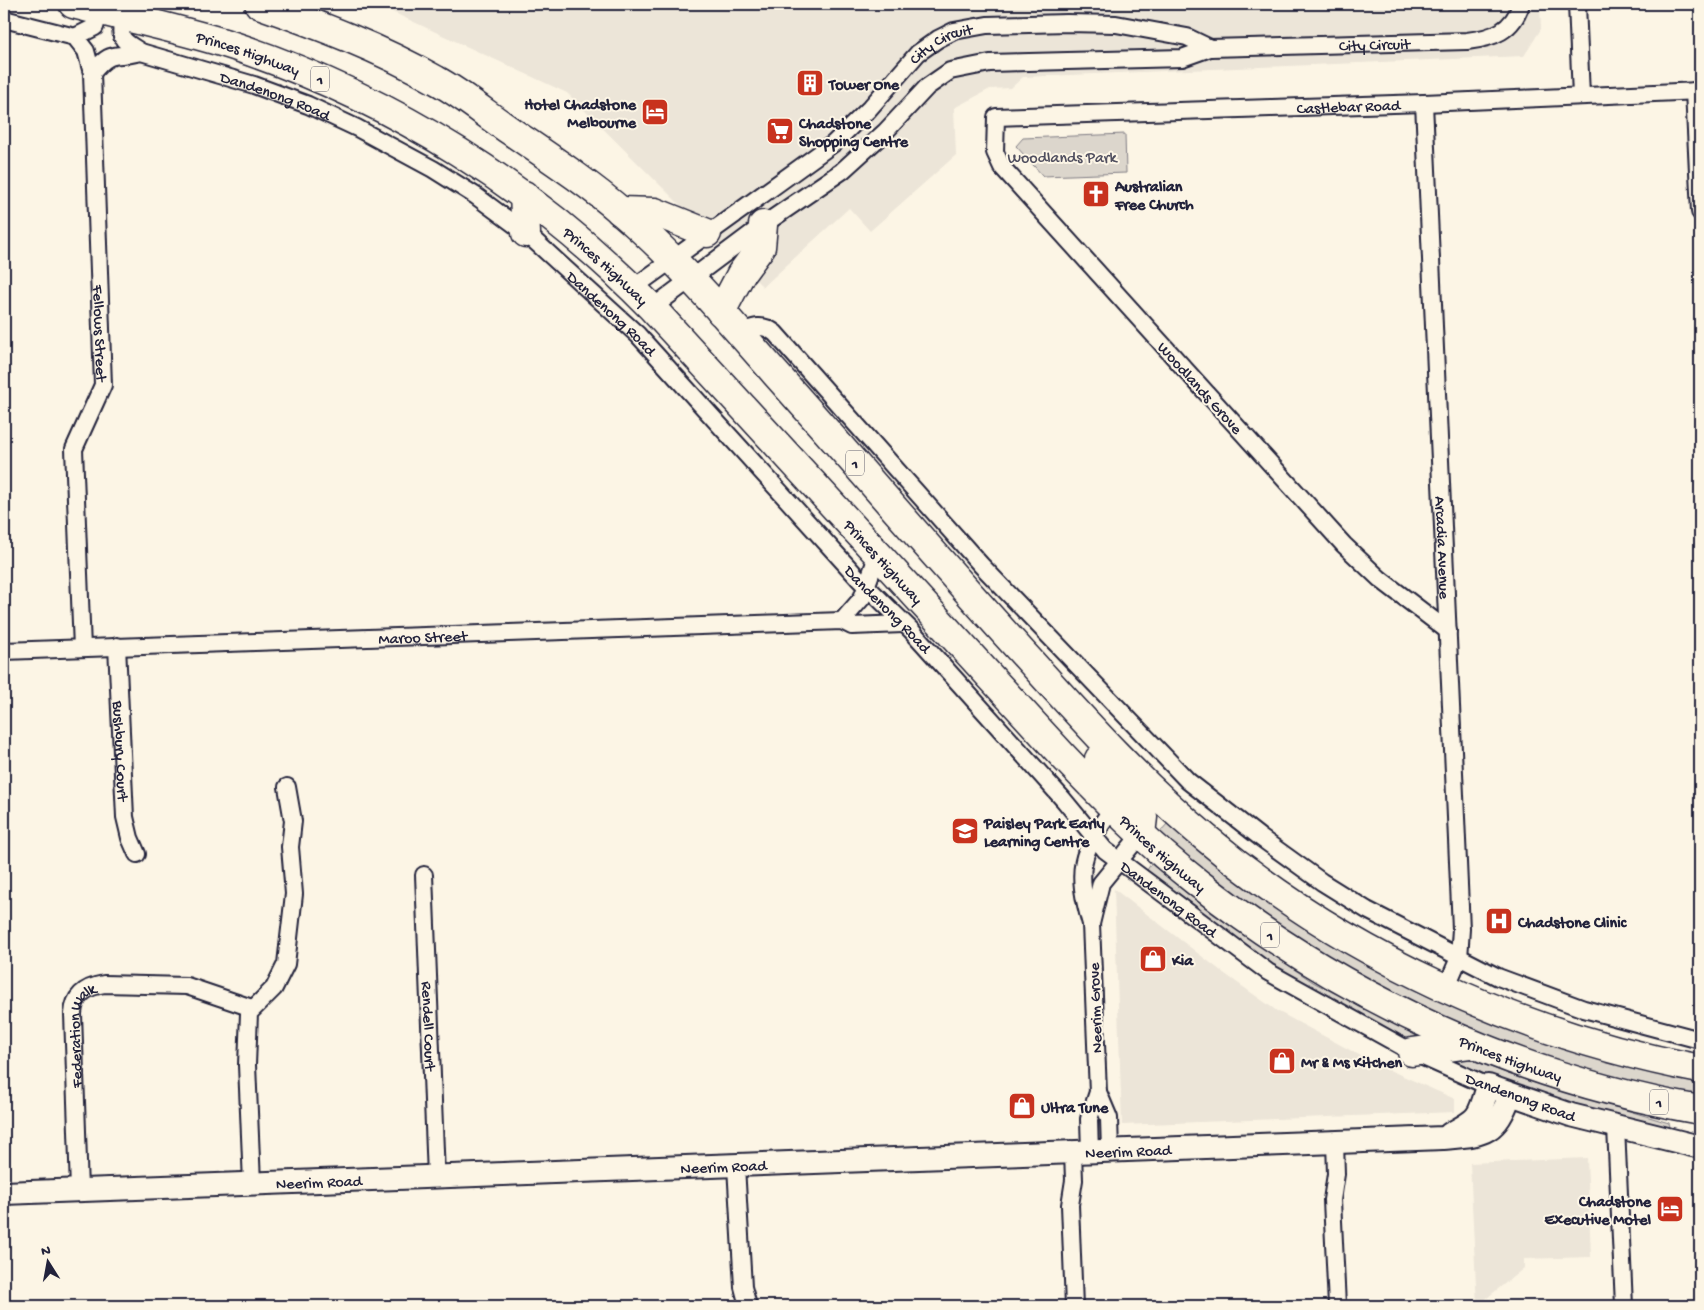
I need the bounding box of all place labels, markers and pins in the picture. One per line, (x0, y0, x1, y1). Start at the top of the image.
building icon: Tower One (795, 68, 825, 98)
place label: Tower One (827, 77, 900, 96)
place label: Hotel Chadstone Melbourne (524, 97, 637, 134)
hotel icon: Hotel Chadstone Melbourne (640, 97, 670, 127)
supermarket icon: Chadstone Shopping Centre (765, 116, 795, 146)
place label: Chadstone Shopping Centre (798, 116, 909, 153)
church icon: Australian Free Church (1081, 179, 1111, 209)
place label: Australian Free Church (1114, 179, 1194, 216)
school or university icon: Paisley Park Early Learning Centre (950, 816, 980, 846)
place label: Paisley Park Early Learning Centre (983, 816, 1105, 853)
hospital icon: Chadstone Clinic (1484, 906, 1514, 936)
place label: Chadstone Clinic (1517, 915, 1628, 934)
shop icon: Kia (1138, 944, 1168, 974)
place label: Kia (1171, 953, 1194, 972)
shop icon: Mr & Ms Kitchen (1267, 1046, 1297, 1076)
place label: Mr & Ms Kitchen (1301, 1055, 1403, 1074)
shop icon: Ultra Tune (1007, 1091, 1037, 1121)
place label: Ultra Tune (1041, 1100, 1109, 1119)
place label: Chadstone Executive Motel (1545, 1194, 1652, 1231)
hotel icon: Chadstone Executive Motel (1655, 1194, 1685, 1224)

